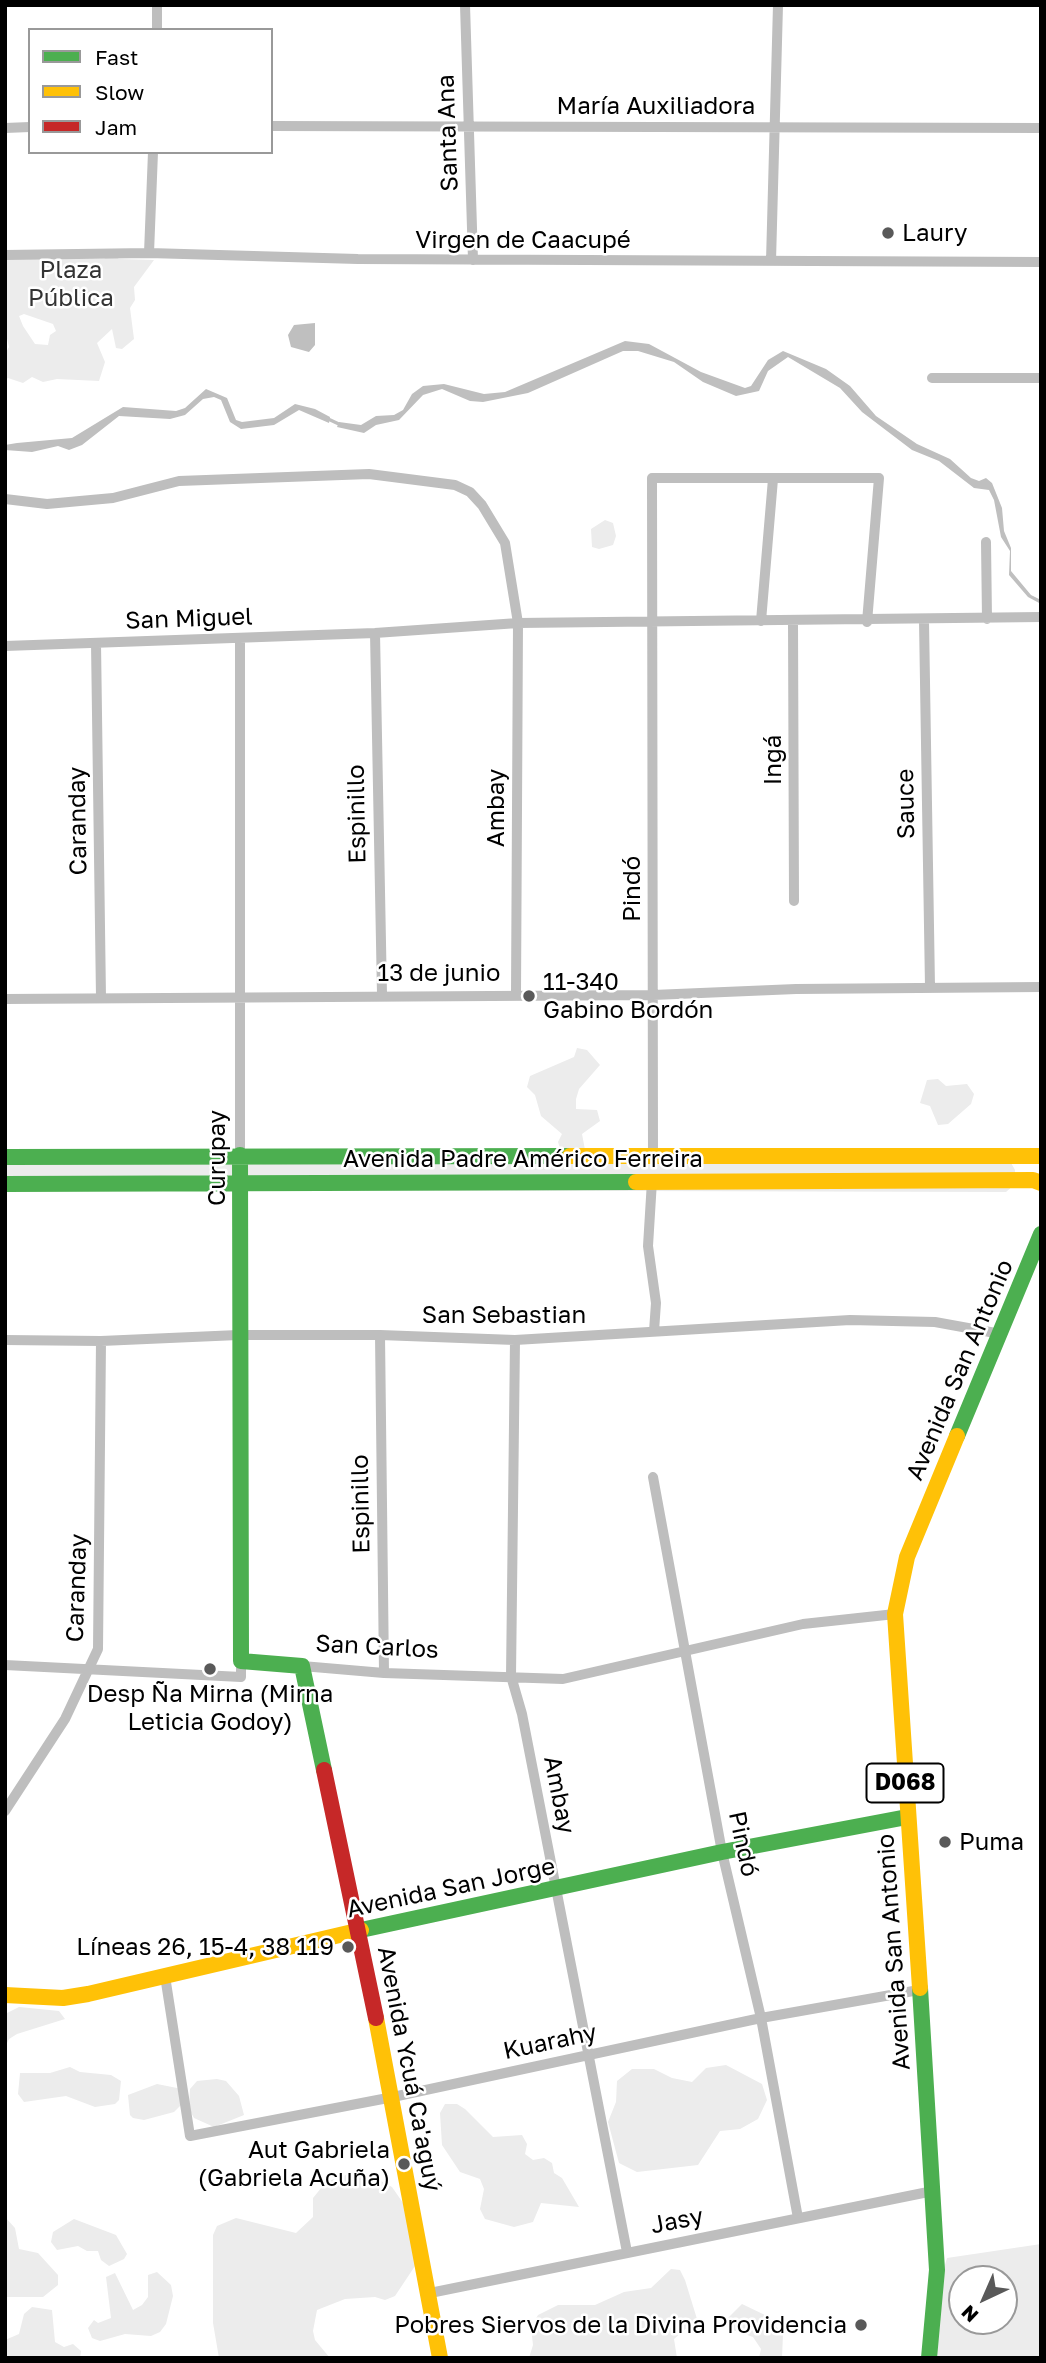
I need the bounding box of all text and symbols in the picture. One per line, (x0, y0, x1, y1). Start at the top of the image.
legend (28, 28, 273, 154)
text: Fast (95, 44, 138, 70)
street label: Santa Ana (432, 74, 464, 192)
text: Slow (95, 79, 144, 105)
street label: María Auxiliadora (557, 92, 755, 120)
text: Jam (95, 114, 137, 140)
place label: Laury (902, 219, 968, 247)
marker: Laury (880, 225, 896, 241)
street label: Virgen de Caacupé (415, 226, 631, 254)
park label: Plaza Pública (28, 256, 114, 312)
street label: San Miguel (125, 602, 253, 636)
street label: Ingá (759, 735, 787, 785)
street label: Espinillo (342, 764, 372, 864)
street label: Caranday (63, 766, 93, 876)
street label: Ambay (482, 769, 510, 847)
street label: Sauce (891, 769, 921, 839)
street label: Pindó (618, 856, 646, 922)
street label: 13 de junio (378, 959, 500, 987)
place label: 11-340 Gabino Bordón (543, 968, 713, 1024)
marker: 11-340 Gabino Bordón (521, 988, 537, 1004)
street label: Curupay (203, 1110, 231, 1206)
street label: Avenida Padre Américo Ferreira (343, 1145, 703, 1173)
street label: Avenida San Antonio (900, 1255, 1020, 1485)
street label: San Sebastian (422, 1301, 586, 1329)
street label: Espinillo (346, 1454, 376, 1554)
street label: Caranday (61, 1533, 93, 1643)
street label: San Carlos (315, 1629, 439, 1665)
marker: Desp Ña Mirna (Mirna Leticia Godoy) (202, 1661, 218, 1677)
place label: Desp Ña Mirna (Mirna Leticia Godoy) (87, 1680, 333, 1736)
street label: Ambay (537, 1754, 581, 1836)
road number: D068 (866, 1764, 944, 1802)
street label: Pindó (722, 1809, 764, 1879)
place label: Puma (959, 1828, 1024, 1856)
street label: Avenida San Antonio (871, 1833, 917, 2071)
marker: Puma (937, 1834, 953, 1850)
street label: Avenida San Jorge (344, 1852, 558, 1924)
place label: Líneas 26, 15-4, 38 119 (76, 1933, 334, 1961)
marker: Líneas 26, 15-4, 38 119 (340, 1939, 356, 1955)
street label: Avenida Ycuá Ca'aguý (371, 1944, 447, 2194)
street label: Kuarahy (501, 2018, 599, 2066)
place label: Aut Gabriela (Gabriela Acuña) (198, 2136, 390, 2192)
marker: Aut Gabriela (Gabriela Acuña) (396, 2156, 412, 2172)
street label: Jasy (648, 2202, 706, 2240)
north arrow (948, 2265, 1018, 2335)
text: N (956, 2301, 983, 2327)
place label: Pobres Siervos de la Divina Providencia (394, 2311, 847, 2339)
marker: Pobres Siervos de la Divina Providencia (853, 2317, 869, 2333)

